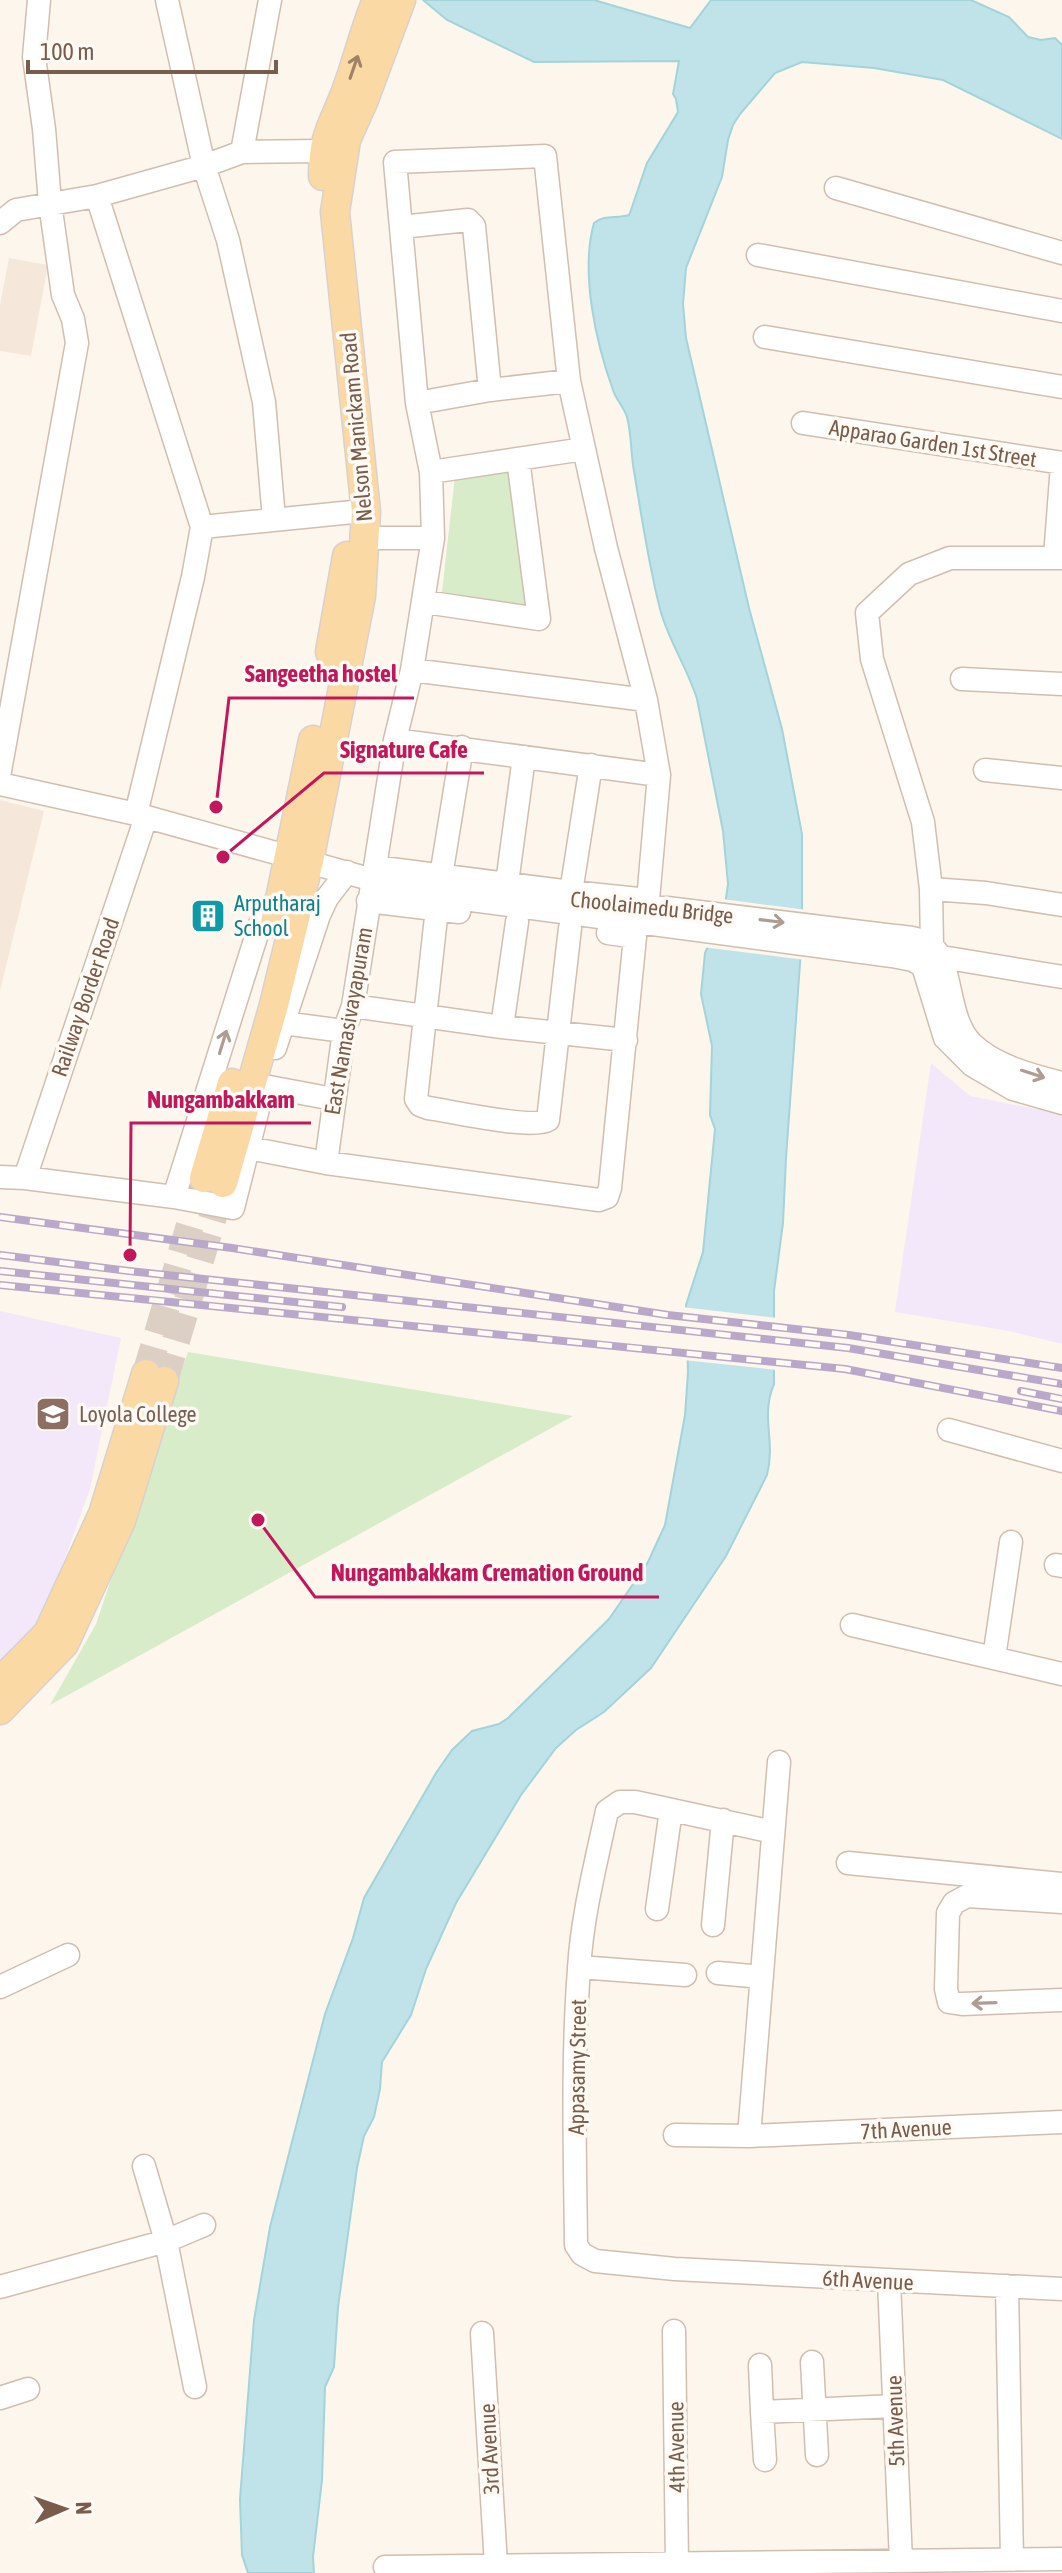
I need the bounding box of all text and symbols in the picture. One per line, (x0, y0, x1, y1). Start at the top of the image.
scale bar (28, 24, 276, 74)
text: 100 m (40, 38, 94, 65)
one-way arrow (348, 54, 363, 79)
street label: Nelson Manickam Road (335, 331, 377, 523)
street label: Apparao Garden 1st Street (827, 414, 1039, 472)
callout: Sangeetha hostel (229, 650, 414, 698)
text: Sangeetha hostel (245, 660, 398, 687)
callout: Signature Cafe (324, 725, 484, 773)
text: Signature Cafe (340, 736, 468, 763)
street label: Choolaimedu Bridge (569, 886, 735, 928)
place label: Arputharaj School (234, 890, 321, 941)
building icon: Arputharaj School (189, 897, 227, 935)
street label: Railway Border Road (46, 914, 124, 1080)
one-way arrow (759, 914, 784, 929)
street label: East Namasivayapuram (319, 925, 377, 1117)
one-way arrow (216, 1030, 231, 1056)
one-way arrow (1020, 1068, 1045, 1083)
callout: Nungambakkam (131, 1075, 311, 1123)
text: Nungambakkam (147, 1086, 295, 1113)
school or university icon: Loyola College (34, 1395, 72, 1433)
place label: Loyola College (79, 1401, 197, 1427)
callout: Nungambakkam Cremation Ground (315, 1549, 659, 1597)
text: Nungambakkam Cremation Ground (331, 1559, 643, 1586)
one-way arrow (971, 1995, 998, 2011)
street label: Appasamy Street (563, 1999, 591, 2135)
street label: 7th Avenue (860, 2114, 952, 2144)
street label: 6th Avenue (822, 2265, 914, 2295)
street label: 5th Avenue (880, 2375, 910, 2467)
street label: 4th Avenue (662, 2401, 690, 2493)
street label: 3rd Avenue (474, 2403, 504, 2495)
north arrow (24, 2469, 104, 2549)
text: N (71, 2501, 97, 2515)

